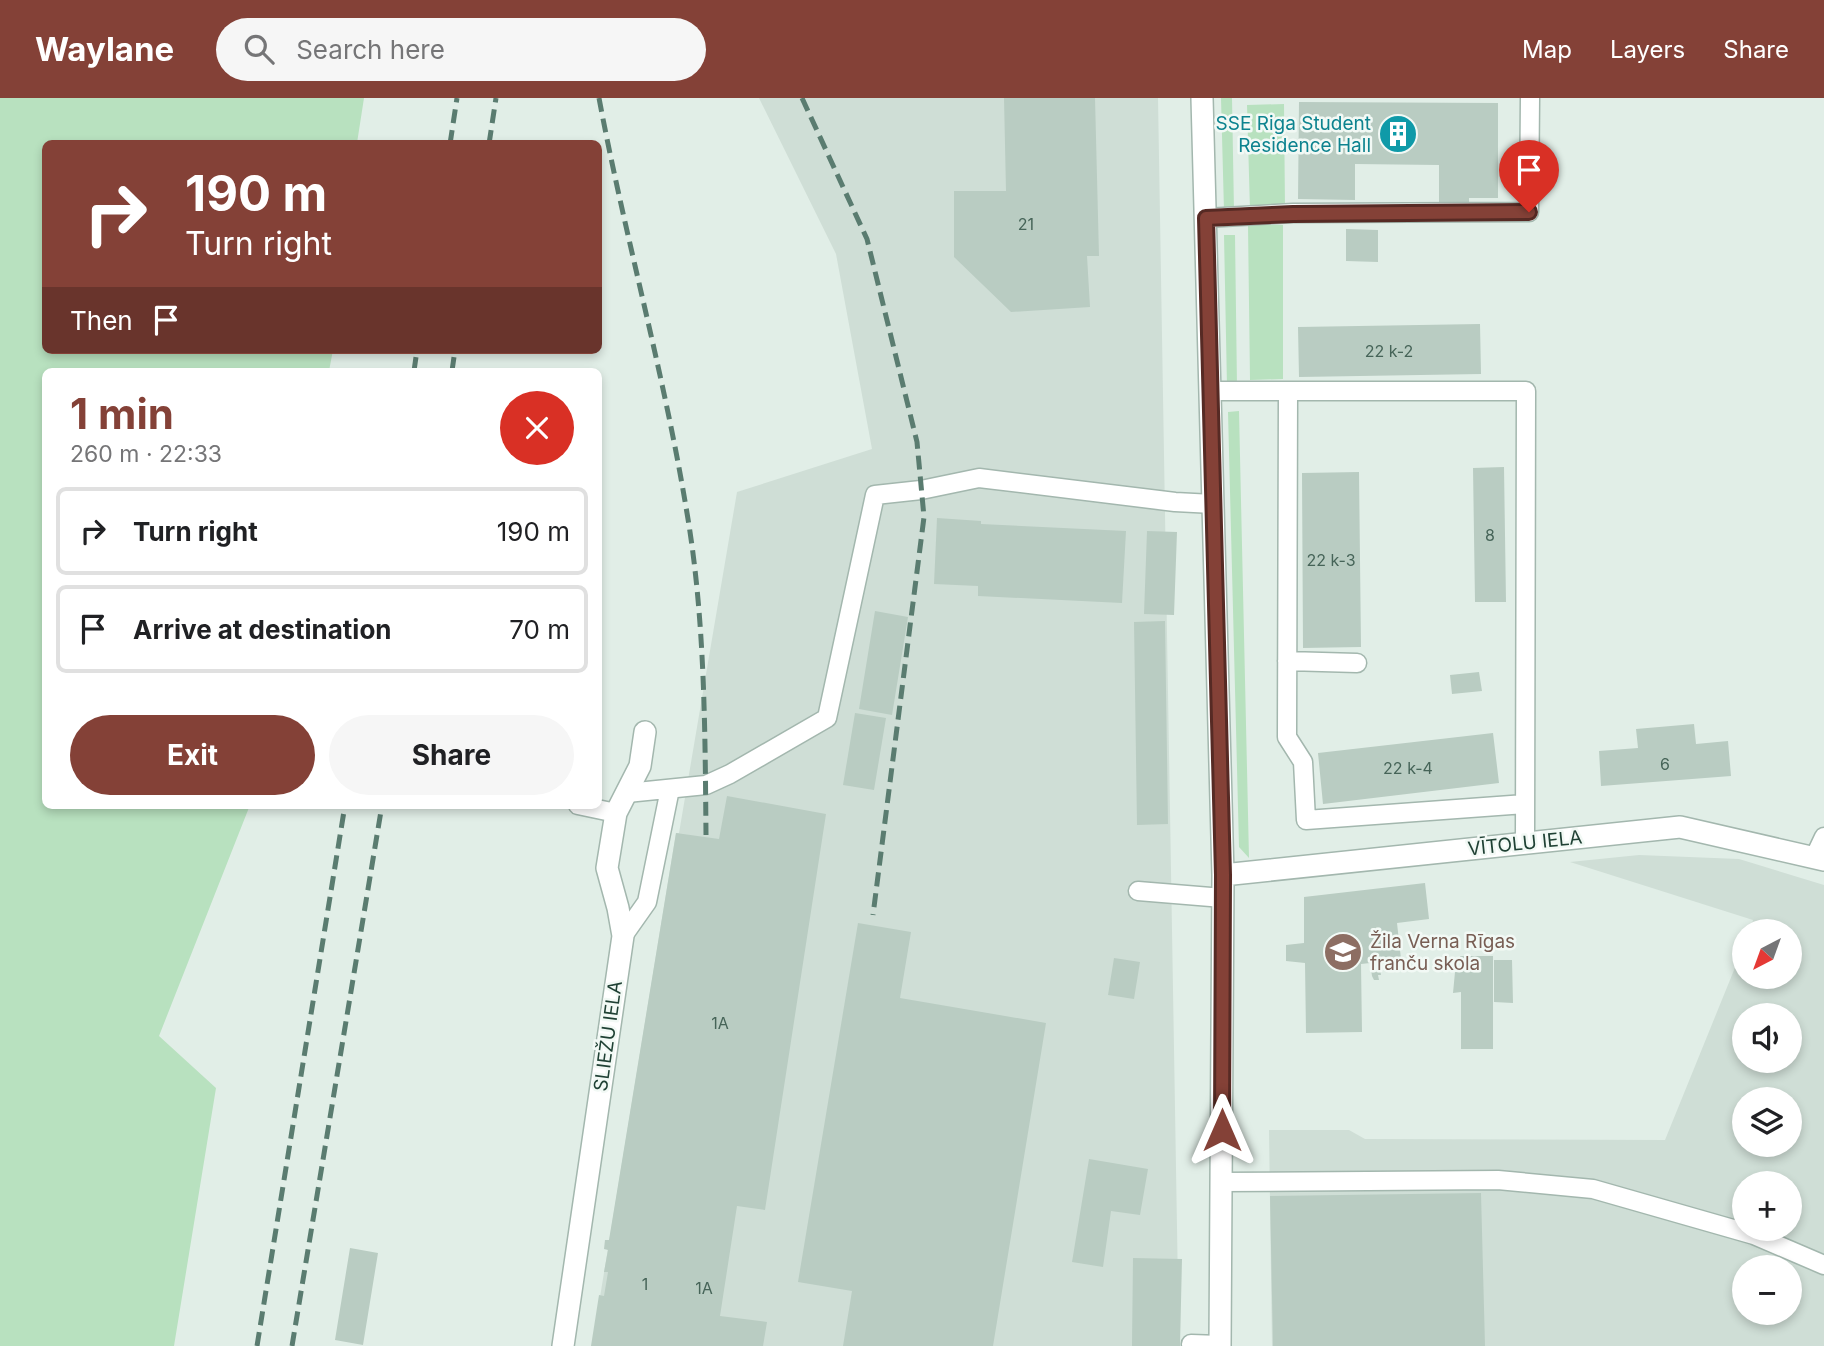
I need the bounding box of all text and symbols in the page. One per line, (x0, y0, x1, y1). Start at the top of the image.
search box (216, 18, 706, 81)
text: Waylane (35, 29, 174, 69)
icon: search (240, 30, 278, 68)
text: Search here (296, 34, 445, 65)
text: Map (1522, 35, 1572, 64)
text: Layers (1610, 35, 1685, 64)
text: Share (1723, 35, 1789, 64)
place label: SSE Riga Student Residence Hall (1216, 112, 1371, 157)
building icon: SSE Riga Student Residence Hall (1377, 113, 1419, 155)
pin (1499, 140, 1559, 212)
icon: arrive (1510, 151, 1548, 189)
text: 190 m (185, 164, 327, 223)
icon: right (70, 168, 161, 259)
house number: 21 (1018, 214, 1034, 234)
text: Turn right (185, 224, 332, 263)
icon: arrive (147, 301, 185, 339)
text: Then (70, 305, 133, 336)
house number: 22 k-2 (1365, 341, 1413, 361)
text: 1 min (70, 388, 174, 439)
button: close (500, 391, 574, 465)
text: 260 m · 22:33 (70, 440, 222, 468)
icon: right (74, 512, 112, 550)
text: Turn right (133, 516, 258, 547)
text: 190 m (497, 516, 570, 547)
house number: 8 (1485, 525, 1495, 545)
house number: 22 k-3 (1306, 550, 1356, 570)
icon: arrive (74, 610, 112, 648)
text: Arrive at destination (133, 614, 392, 645)
text: 70 m (509, 614, 570, 645)
button: Exit (70, 715, 315, 795)
button: Share (329, 715, 574, 795)
house number: 6 (1660, 754, 1670, 774)
house number: 22 k-4 (1383, 758, 1433, 778)
street label: VĪTOLU IELA (1467, 826, 1583, 860)
north arrow (1732, 919, 1802, 989)
map controls (1732, 919, 1802, 1325)
place label: Žila Verna Rīgas franču skola (1370, 930, 1515, 975)
school or university icon: Žila Verna Rīgas franču skola (1322, 931, 1364, 973)
street label: SLIEŽU IELA (589, 979, 627, 1093)
button: sound (1732, 1003, 1802, 1073)
house number: 1A (711, 1013, 729, 1033)
button: layers (1732, 1087, 1802, 1157)
position arrow (1185, 1093, 1259, 1167)
button: + (1732, 1171, 1802, 1241)
button: − (1732, 1255, 1802, 1325)
house number: 1 (642, 1274, 648, 1294)
house number: 1A (695, 1278, 713, 1298)

